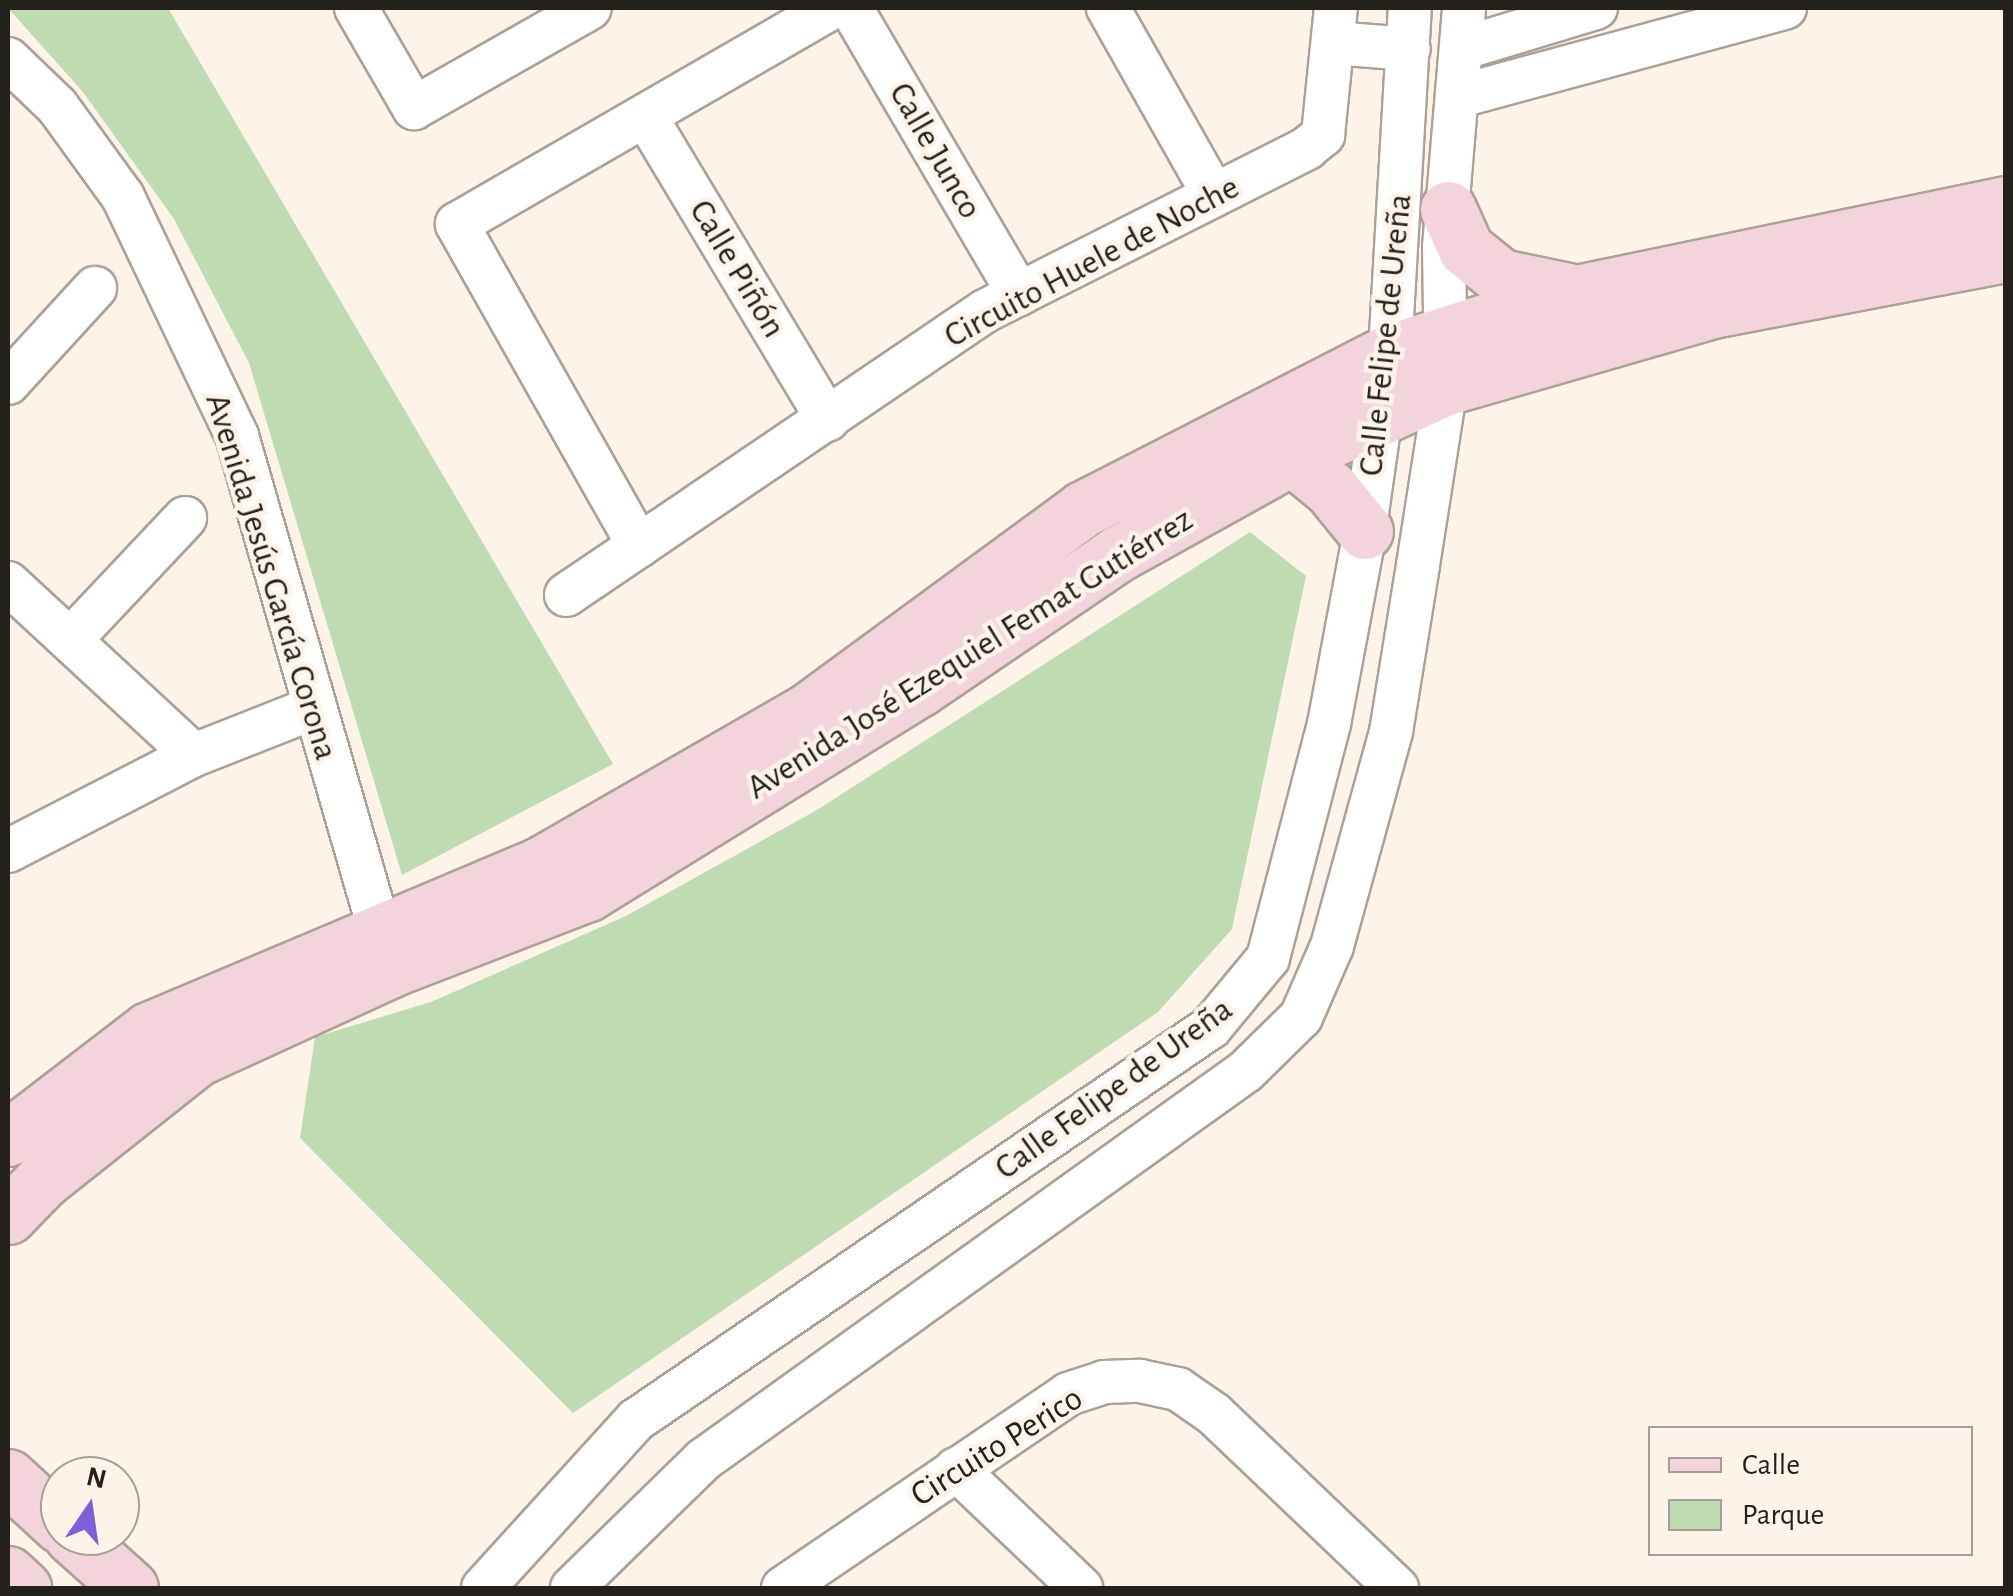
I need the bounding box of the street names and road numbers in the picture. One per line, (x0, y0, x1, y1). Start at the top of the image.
street label: Calle Junco (879, 75, 991, 227)
street label: Circuito Huele de Noche (937, 167, 1247, 357)
street label: Calle Felipe de Ureña (1350, 192, 1422, 478)
street label: Calle Piñón (680, 193, 794, 345)
street label: Avenida Jesús García Corona (195, 389, 347, 765)
street label: Avenida José Ezequiel Femat Gutiérrez (739, 499, 1201, 809)
street label: Calle Felipe de Ureña (987, 989, 1241, 1189)
street label: Circuito Perico (903, 1378, 1091, 1516)

